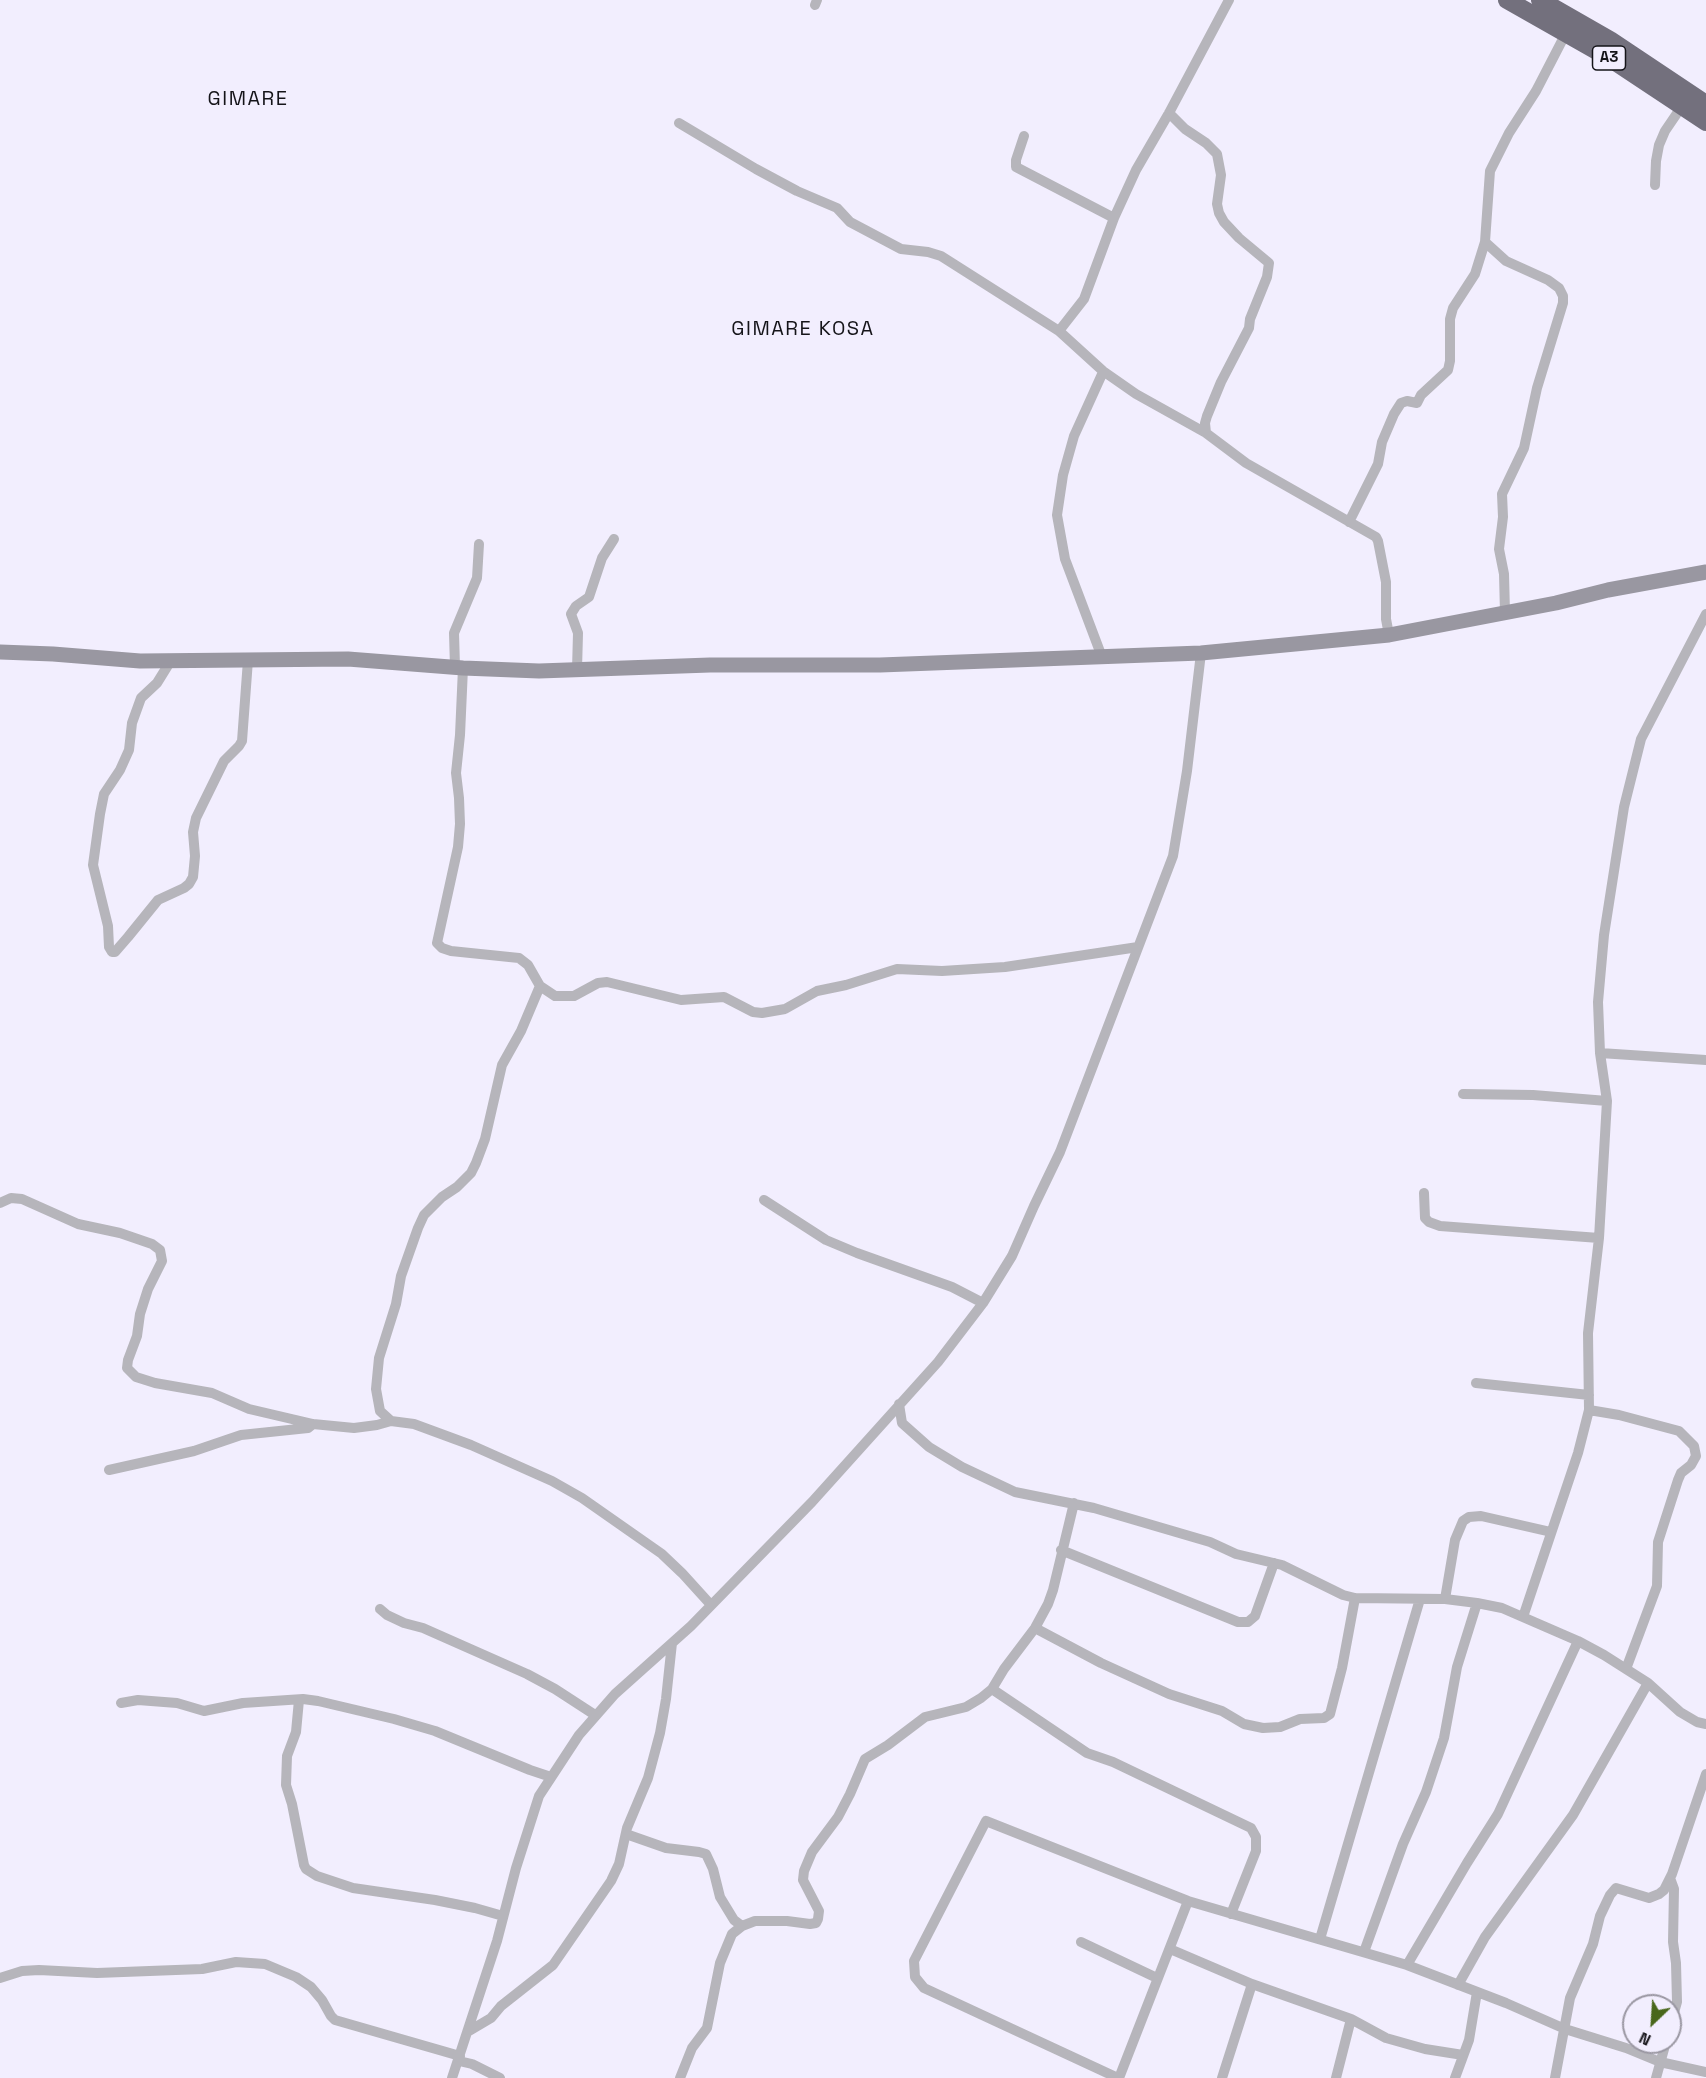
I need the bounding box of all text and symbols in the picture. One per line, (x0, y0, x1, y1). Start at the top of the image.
road number: A3 (1592, 46, 1626, 70)
district label: GIMARE (208, 88, 288, 112)
district label: GIMARE KOSA (731, 318, 875, 342)
north arrow (1622, 1994, 1682, 2054)
text: N (1636, 2027, 1654, 2051)

